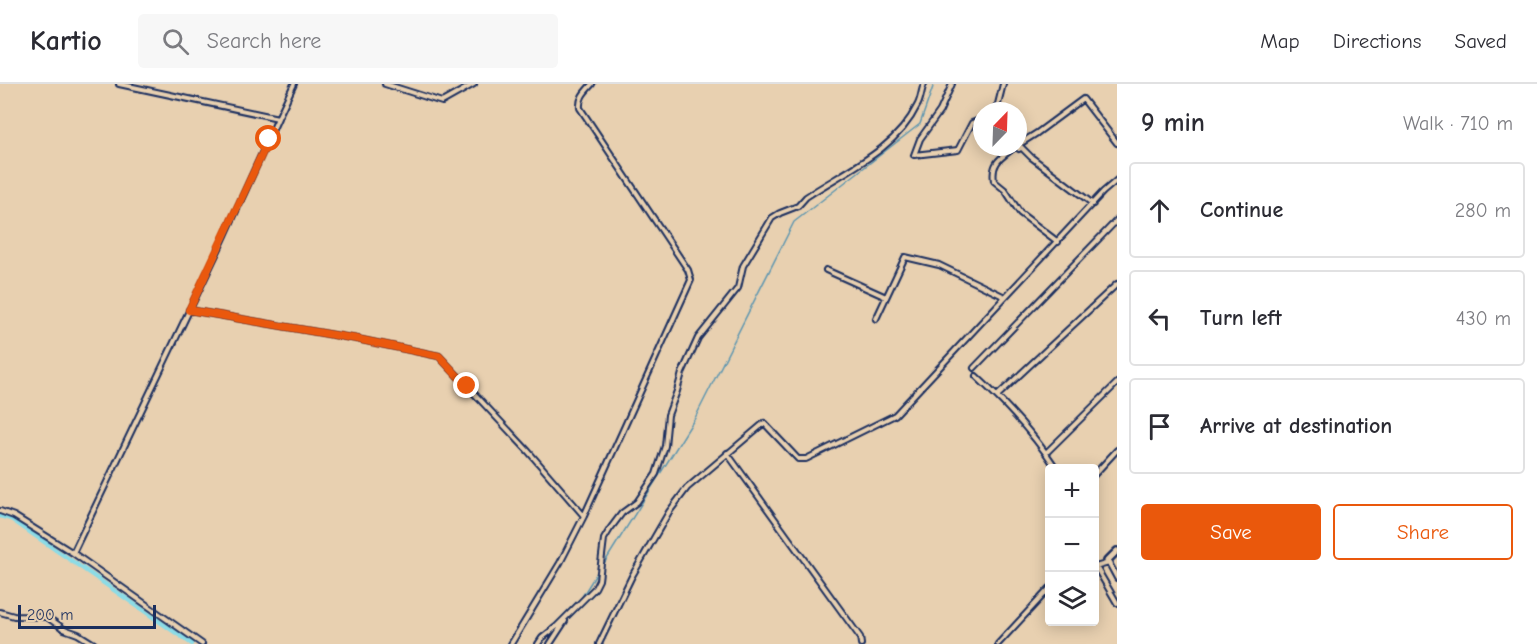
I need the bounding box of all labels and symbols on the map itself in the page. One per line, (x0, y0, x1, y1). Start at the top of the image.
north arrow (973, 102, 1027, 156)
route start (255, 125, 281, 151)
route end (453, 372, 479, 398)
scale bar (18, 602, 156, 630)

